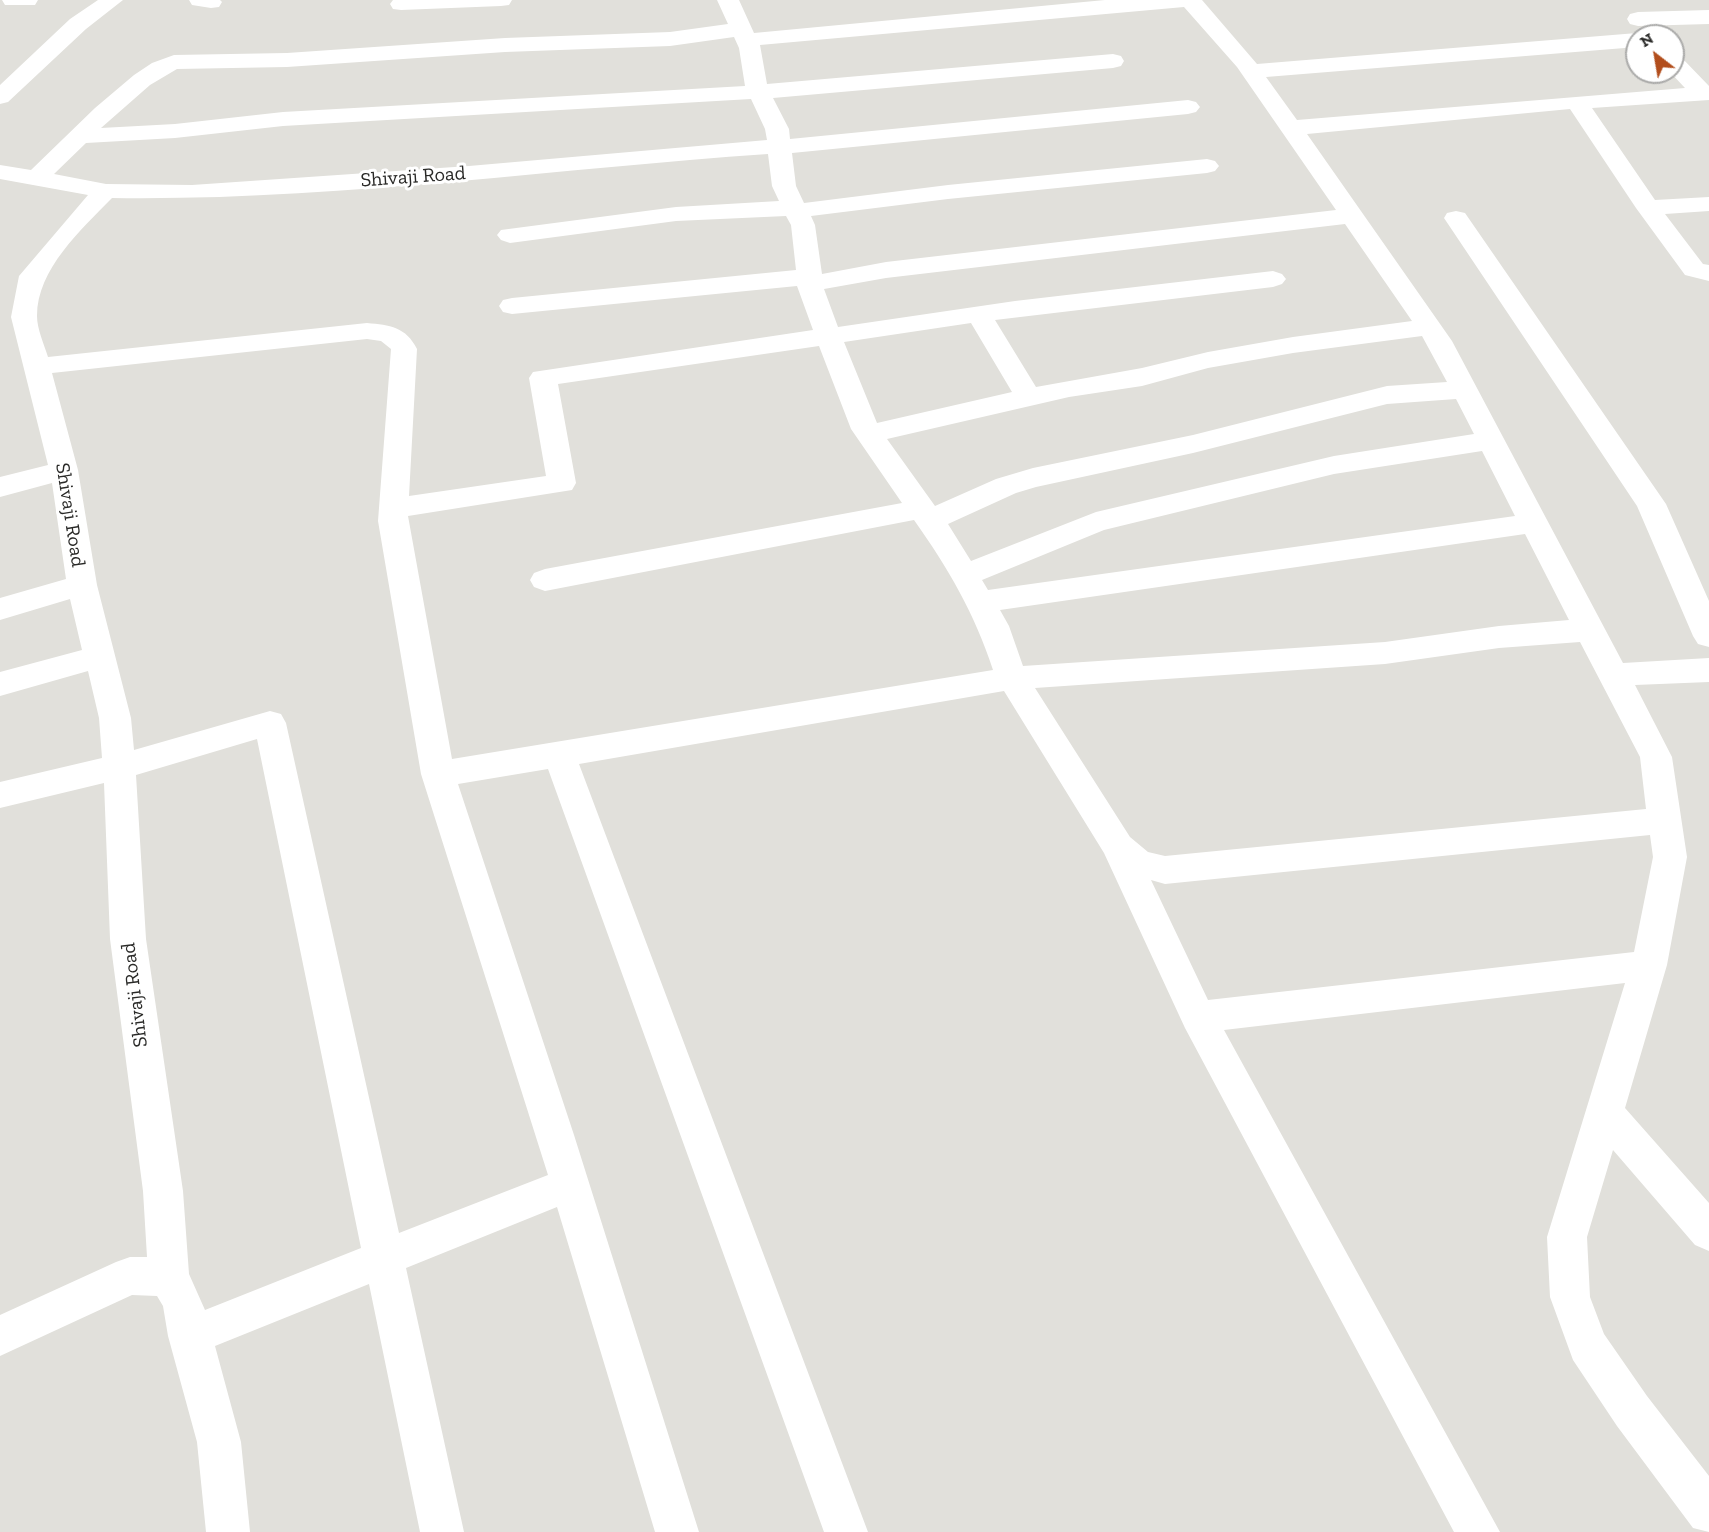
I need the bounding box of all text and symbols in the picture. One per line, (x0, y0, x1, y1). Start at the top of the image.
north arrow (1625, 24, 1685, 84)
text: N (1636, 29, 1657, 51)
street label: Shivaji Road (360, 161, 466, 193)
street label: Shivaji Road (50, 461, 90, 569)
street label: Shivaji Road (117, 941, 153, 1049)

